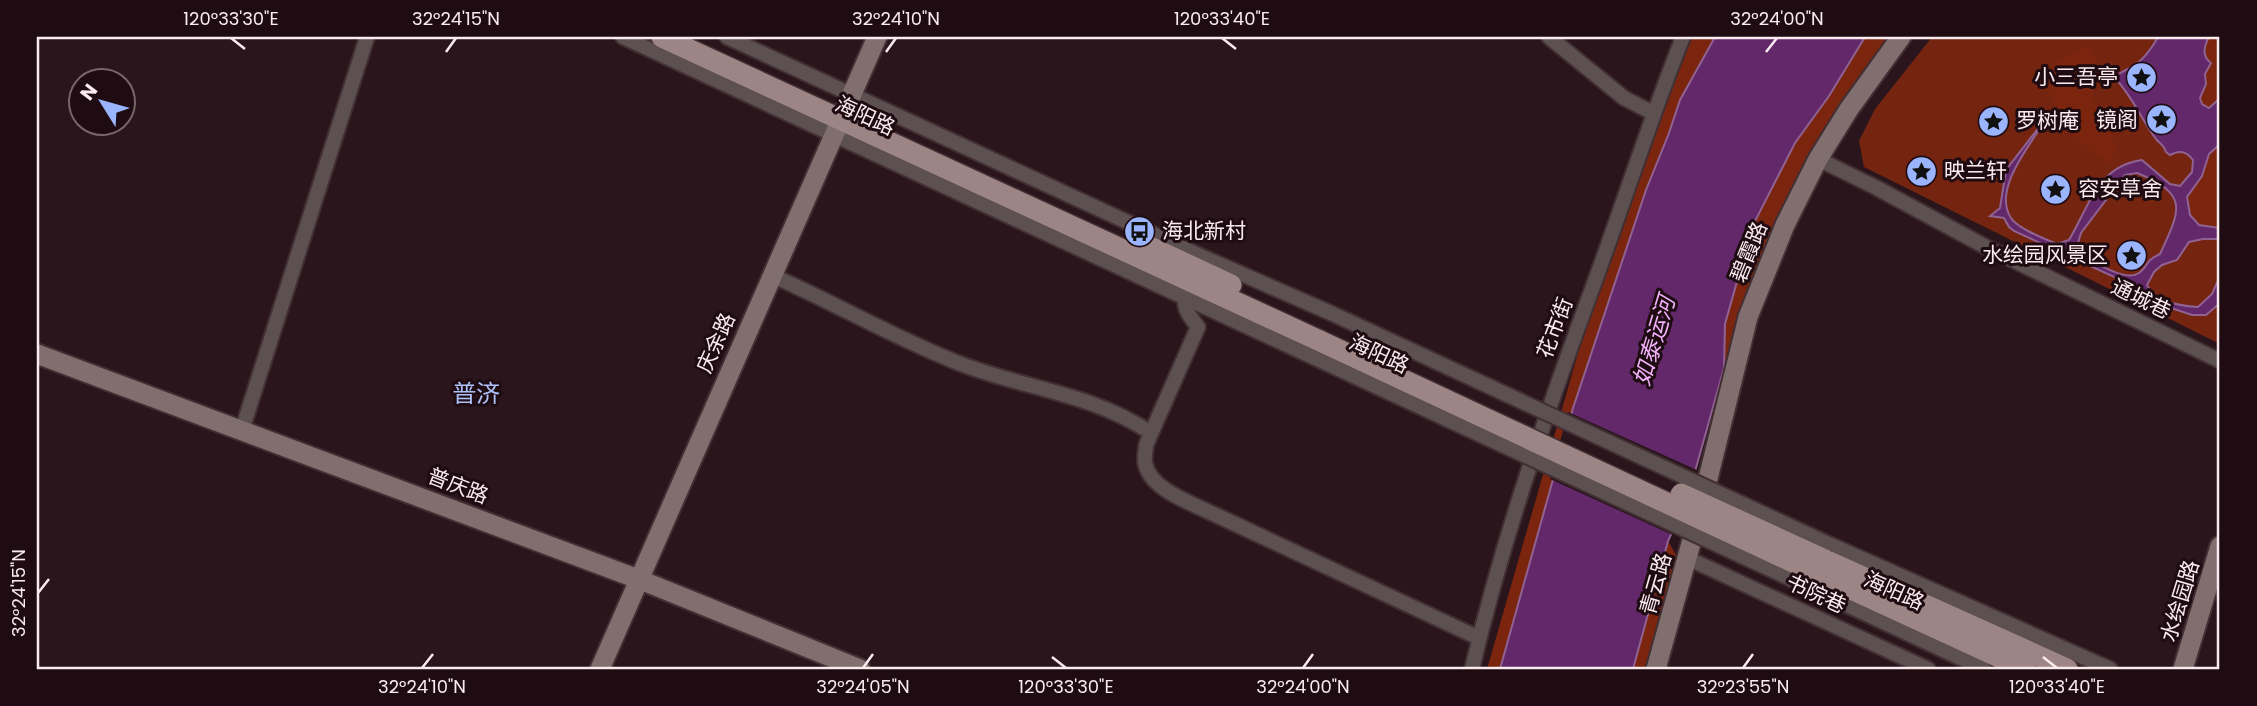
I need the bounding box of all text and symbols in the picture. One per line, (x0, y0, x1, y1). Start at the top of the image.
text: 120°33'30"E (183, 6, 279, 31)
text: 32°24'15"N (412, 6, 500, 31)
text: 32°24'10"N (852, 6, 940, 31)
text: 120°33'40"E (1174, 6, 1270, 31)
text: 32°24'00"N (1730, 6, 1824, 31)
place icon: 小三吾亭 (2124, 60, 2158, 94)
place label: 小三吾亭 (2034, 62, 2118, 91)
north arrow (66, 66, 136, 136)
text: N (74, 78, 104, 106)
street label: 海阳路 (831, 89, 900, 142)
place icon: 镜阁 (2144, 103, 2178, 137)
place icon: 罗树庵 (1976, 104, 2010, 138)
place label: 镜阁 (2096, 105, 2138, 134)
place label: 罗树庵 (2016, 106, 2079, 135)
place icon: 映兰轩 (1904, 154, 1938, 188)
place label: 映兰轩 (1944, 156, 2007, 185)
place icon: 容安草舍 (2038, 172, 2072, 206)
place label: 容安草舍 (2078, 174, 2162, 203)
bus stop icon: 海北新村 (1122, 214, 1156, 248)
place label: 海北新村 (1162, 216, 1246, 245)
street label: 碧霞路 (1723, 217, 1774, 286)
place icon: 水绘园风景区 (2114, 238, 2148, 272)
place label: 水绘园风景区 (1982, 240, 2108, 269)
street label: 通城巷 (2107, 272, 2176, 325)
water label: 如泰运河 (1625, 289, 1684, 390)
street label: 花市街 (1530, 293, 1579, 362)
street label: 庆余路 (689, 308, 742, 377)
street label: 海阳路 (1345, 327, 1414, 380)
district label: 普济 (452, 377, 500, 410)
street label: 普庆路 (424, 461, 493, 510)
text: 32°24'15"N (6, 549, 31, 637)
street label: 青云路 (1633, 550, 1678, 618)
street label: 水绘园路 (2153, 556, 2206, 645)
street label: 海阳路 (1860, 564, 1929, 617)
street label: 书院巷 (1782, 567, 1851, 620)
text: 32°24'10"N (378, 674, 466, 699)
text: 32°24'05"N (816, 674, 910, 699)
text: 120°33'30"E (1018, 674, 1114, 699)
text: 32°24'00"N (1256, 674, 1350, 699)
text: 32°23'55"N (1697, 674, 1789, 699)
text: 120°33'40"E (2009, 674, 2105, 699)

